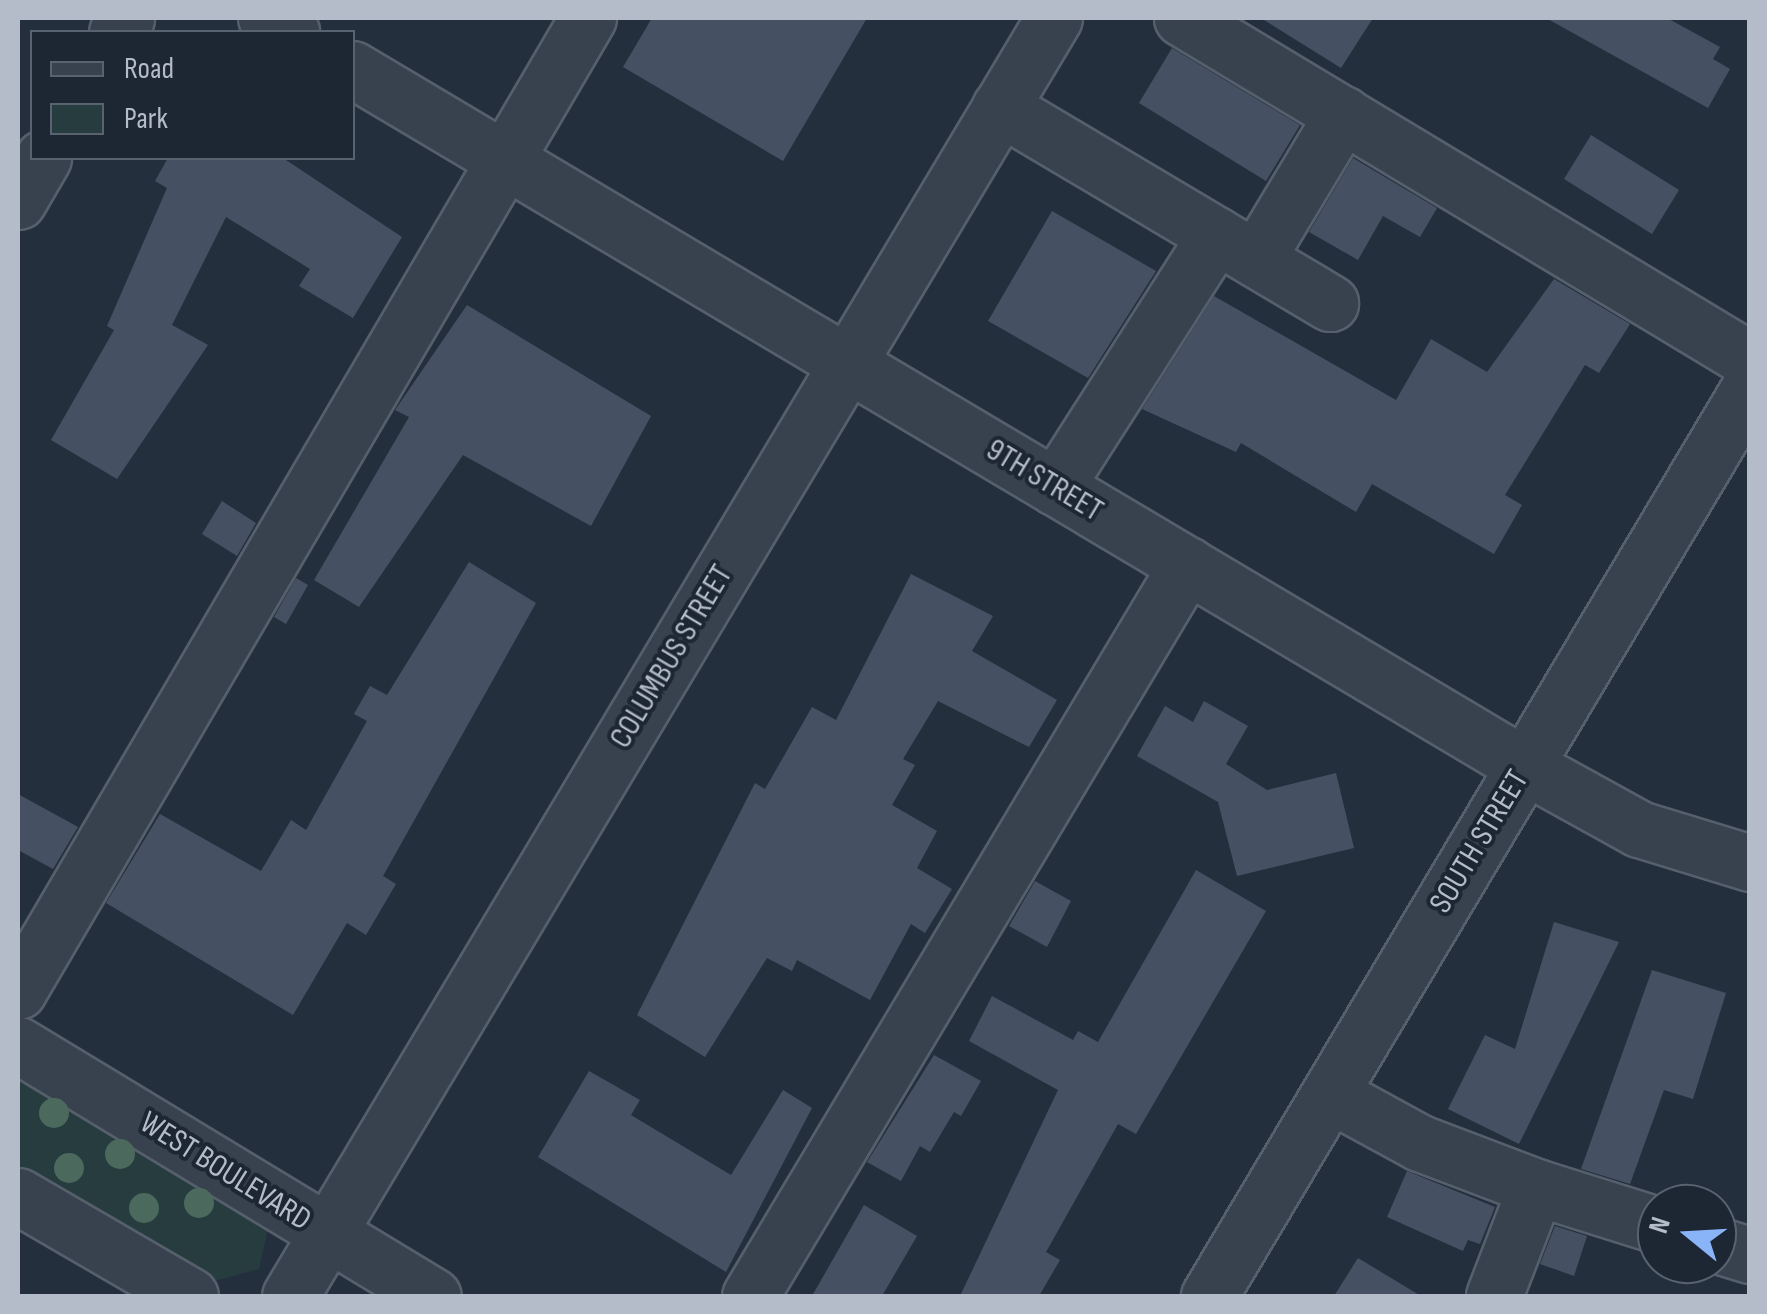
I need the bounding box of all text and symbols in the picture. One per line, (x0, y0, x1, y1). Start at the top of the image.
legend (30, 30, 355, 160)
text: Road (124, 51, 174, 87)
text: Park (124, 101, 168, 137)
street label: 9TH STREET (979, 431, 1109, 531)
street label: COLUMBUS STREET (602, 559, 742, 755)
street label: SOUTH STREET (1422, 763, 1538, 921)
street label: WEST BOULEVARD (132, 1104, 318, 1240)
north arrow (1637, 1184, 1737, 1284)
text: N (1642, 1213, 1678, 1237)

